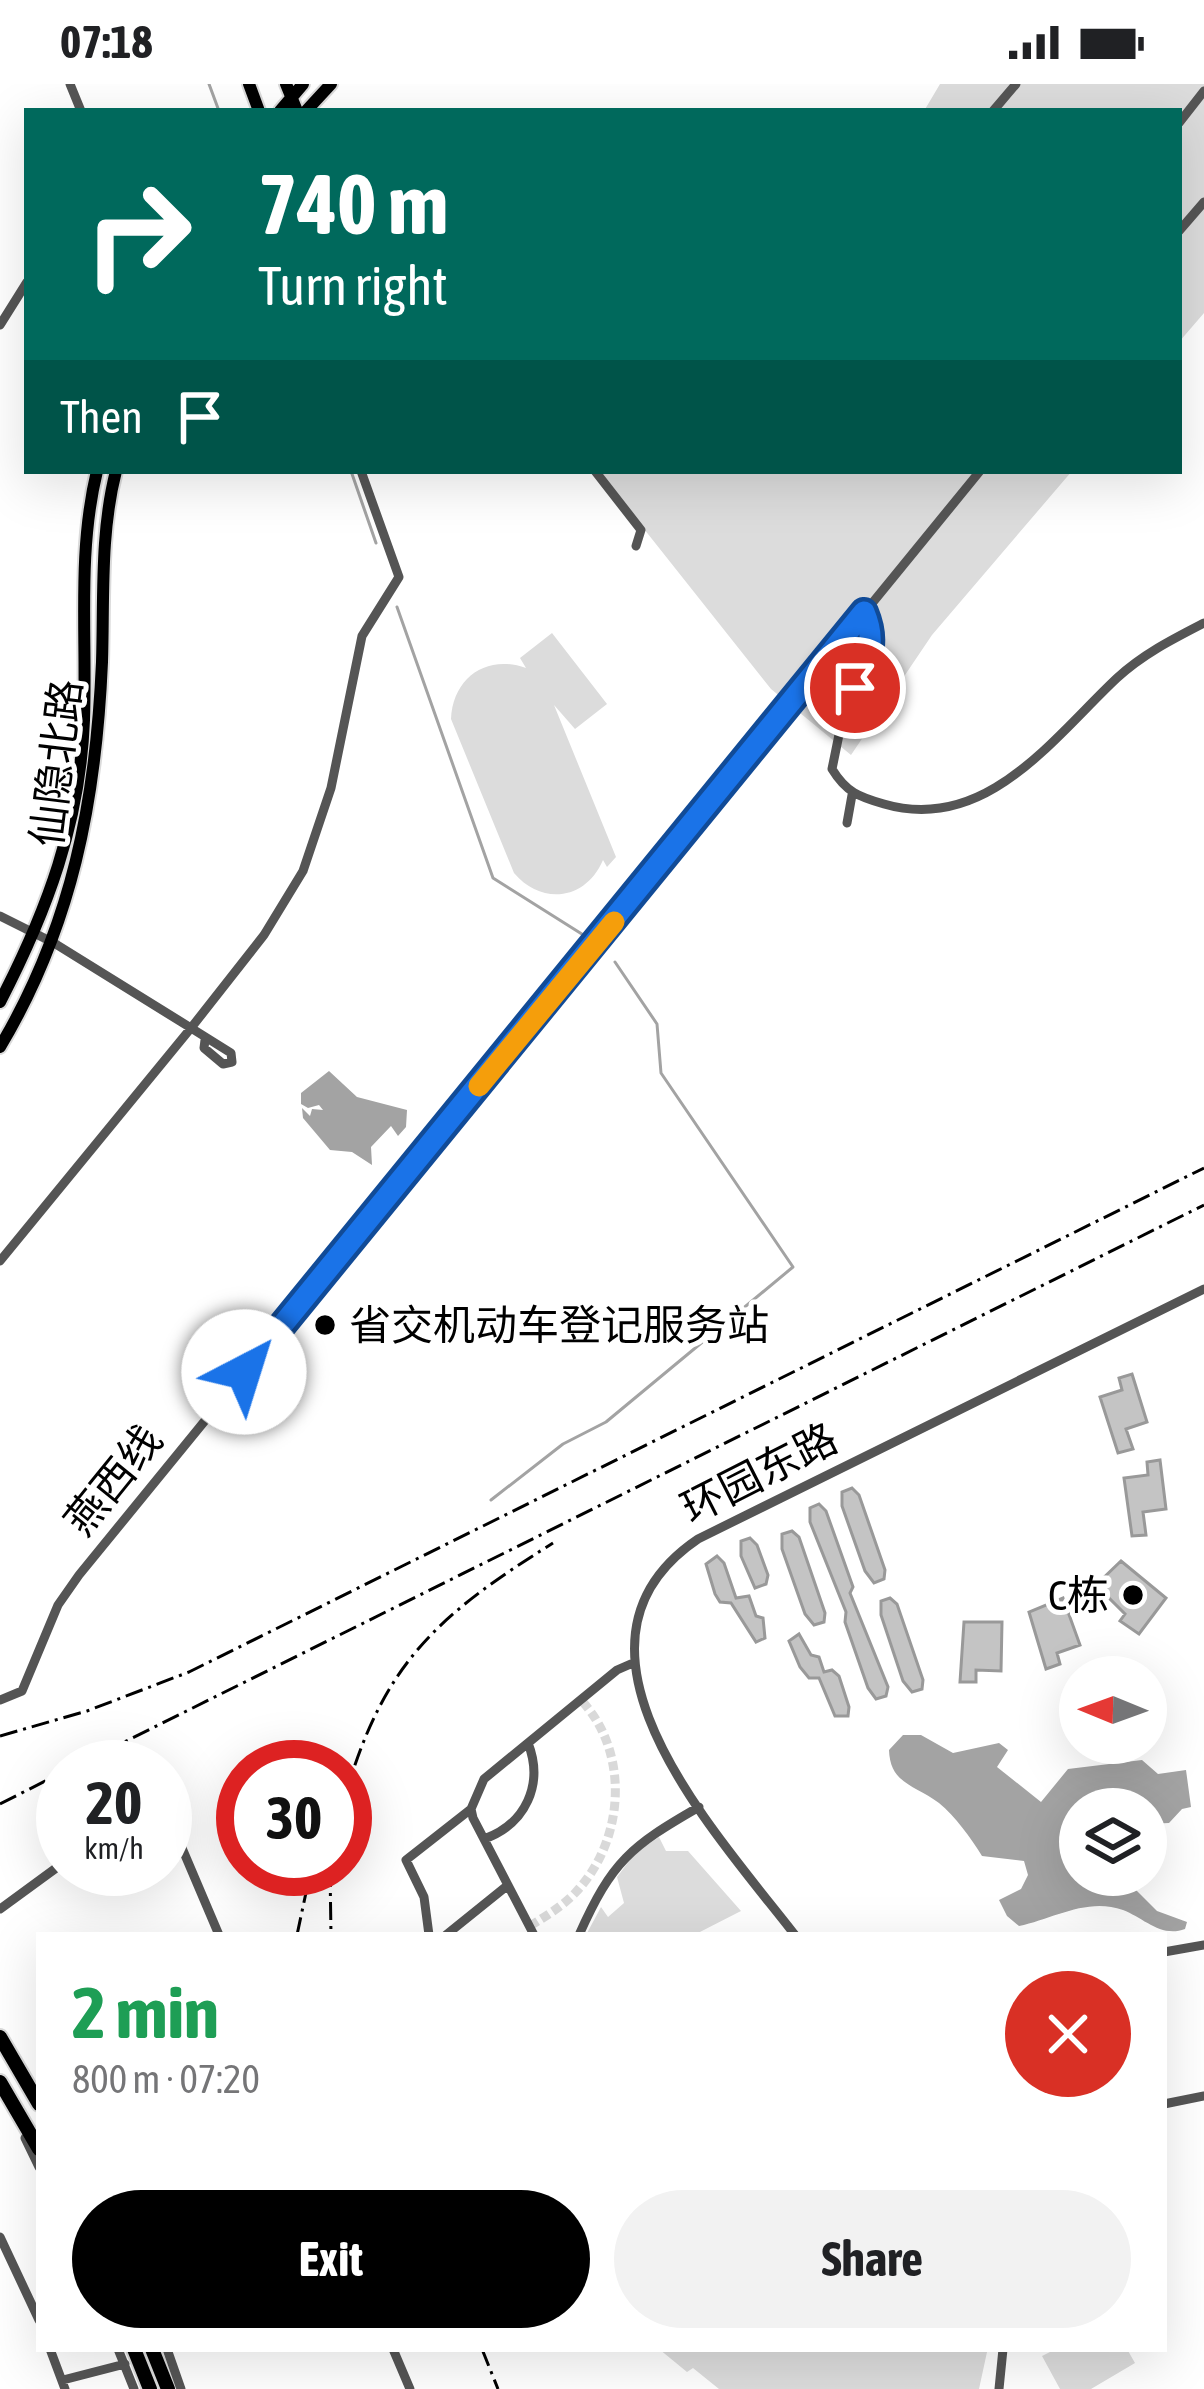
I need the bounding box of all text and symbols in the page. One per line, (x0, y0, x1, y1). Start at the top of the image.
text: 07:18 (60, 16, 153, 68)
icon: right (60, 156, 216, 312)
text: 740 m (258, 156, 448, 252)
text: Turn right (258, 255, 448, 316)
icon: arrive (167, 384, 233, 450)
text: Then (60, 391, 143, 443)
pin (804, 637, 906, 739)
icon: arrive (822, 655, 888, 721)
street label: 仙隐北路 (22, 677, 90, 849)
place label: 省交机动车登记服务站 (349, 1301, 769, 1349)
position arrow (181, 1309, 307, 1435)
marker: 省交机动车登记服务站 (312, 1312, 338, 1338)
street label: 环园东路 (673, 1413, 845, 1533)
street label: 燕西线 (55, 1416, 171, 1544)
place label: C栋 (1048, 1571, 1109, 1619)
marker: C栋 (1120, 1582, 1146, 1608)
north arrow (1059, 1656, 1167, 1764)
map controls (1059, 1656, 1167, 1896)
speed limit sign: 30 (216, 1740, 372, 1896)
text: 20 (86, 1768, 142, 1837)
button: layers (1059, 1788, 1167, 1896)
text: km/h (84, 1831, 144, 1865)
text: 2 min (72, 1971, 219, 2053)
button: close (1005, 1971, 1131, 2097)
text: 800 m · 07:20 (72, 2057, 260, 2101)
button: Exit (72, 2190, 590, 2328)
button: Share (614, 2190, 1131, 2328)

